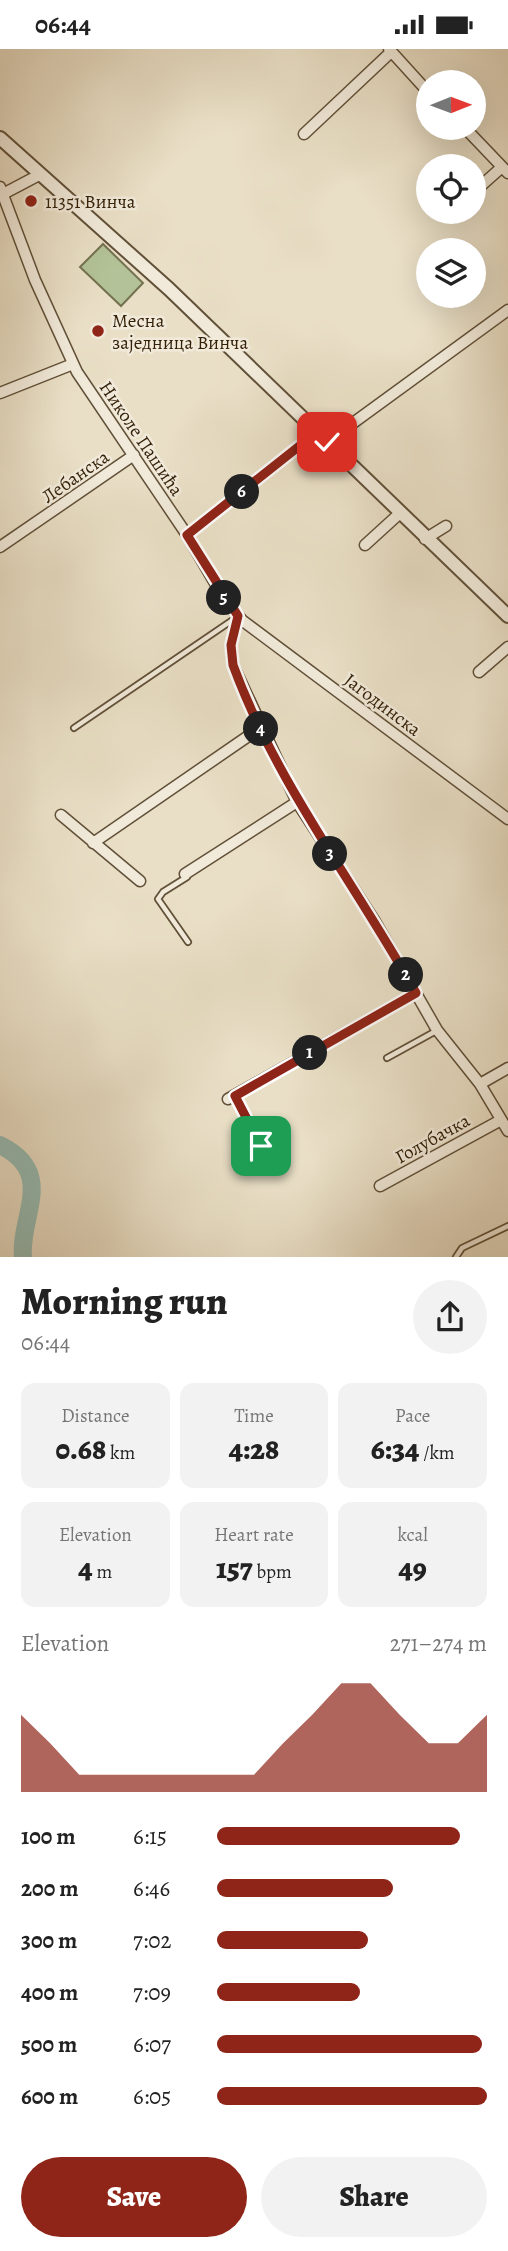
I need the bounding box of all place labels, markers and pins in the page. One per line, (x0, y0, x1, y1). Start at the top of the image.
place label: 11351 Винча (45, 189, 136, 215)
marker: 11351 Винча (23, 193, 39, 209)
place label: Месна заједница Винча (112, 308, 248, 356)
marker: Месна заједница Винча (90, 323, 106, 339)
pin (297, 412, 357, 472)
pin: 6 (224, 475, 260, 509)
pin: 5 (206, 581, 242, 615)
pin: 4 (244, 711, 278, 747)
pin: 3 (312, 837, 348, 871)
pin: 2 (388, 957, 424, 993)
pin: 1 (292, 1035, 328, 1070)
pin (231, 1116, 291, 1176)

